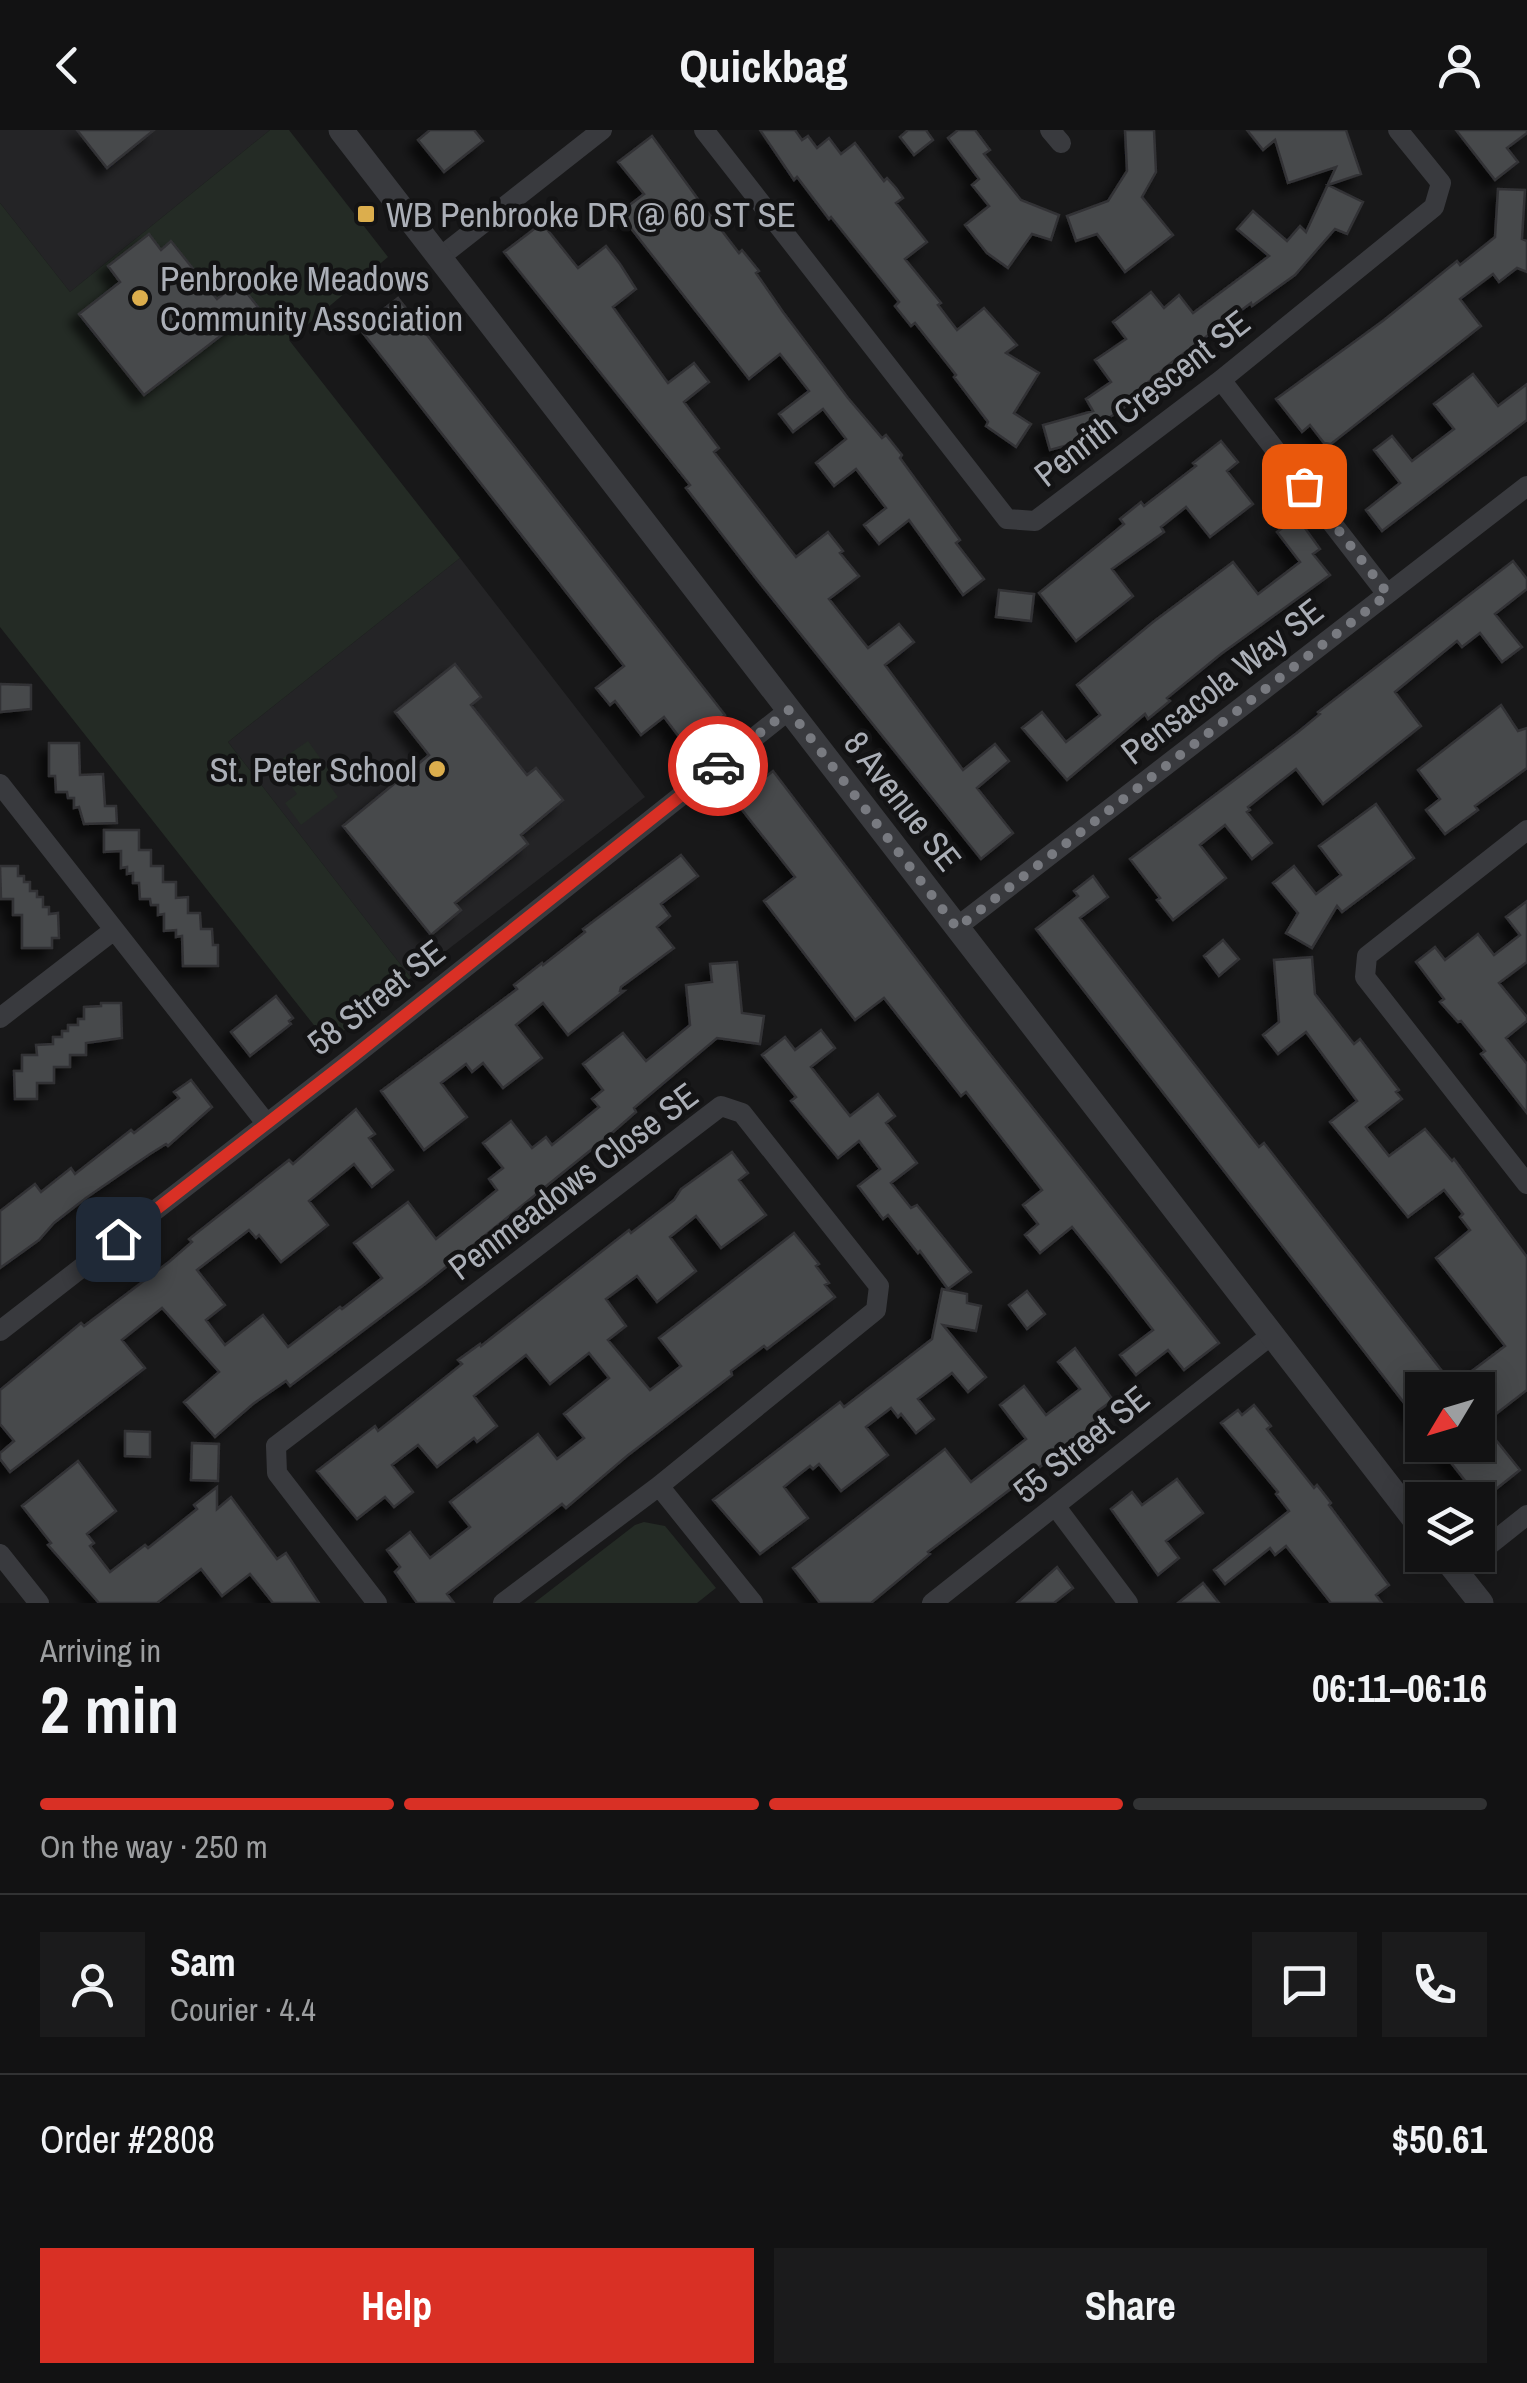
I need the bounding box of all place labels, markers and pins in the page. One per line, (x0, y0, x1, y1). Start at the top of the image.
place label: WB Penbrooke DR @ 60 ST SE (386, 191, 796, 238)
marker: WB Penbrooke DR @ 60 ST SE (355, 203, 377, 225)
place label: Penbrooke Meadows Community Association (160, 255, 463, 342)
marker: Penbrooke Meadows Community Association (129, 287, 151, 309)
pin (1262, 444, 1347, 529)
place label: St. Peter School (210, 746, 417, 793)
marker: St. Peter School (426, 758, 448, 780)
pin (76, 1197, 161, 1282)

